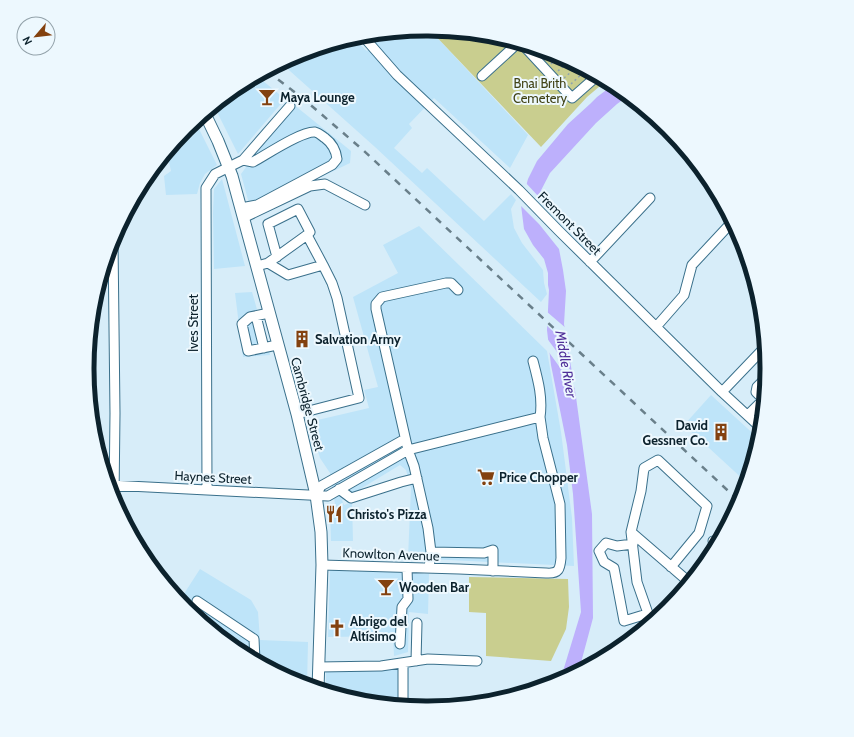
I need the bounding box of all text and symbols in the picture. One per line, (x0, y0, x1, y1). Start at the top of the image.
north arrow (16, 16, 56, 56)
text: N (19, 34, 35, 47)
park label: Bnai Brith Cemetery (513, 75, 568, 106)
bar icon: Maya Lounge (257, 87, 277, 107)
place label: Maya Lounge (280, 89, 355, 105)
street label: Fremont Street (535, 188, 606, 259)
street label: Ives Street (185, 293, 201, 352)
water label: Middle River (551, 328, 581, 400)
building icon: Salvation Army (292, 329, 312, 349)
place label: Salvation Army (315, 331, 401, 347)
street label: Cambridge Street (288, 355, 328, 453)
place label: David Gessner Co. (643, 417, 708, 448)
building icon: David Gessner Co. (711, 422, 731, 442)
street label: Haynes Street (174, 467, 253, 487)
supermarket icon: Price Chopper (476, 467, 496, 487)
place label: Price Chopper (499, 469, 579, 485)
restaurant icon: Christo's Pizza (324, 504, 344, 524)
place label: Christo's Pizza (347, 506, 427, 522)
street label: Knowlton Avenue (342, 544, 440, 564)
bar icon: Wooden Bar (376, 577, 396, 597)
place label: Wooden Bar (399, 579, 470, 595)
place label: Abrigo del Altísimo (350, 613, 408, 644)
church icon: Abrigo del Altísimo (327, 618, 347, 638)

